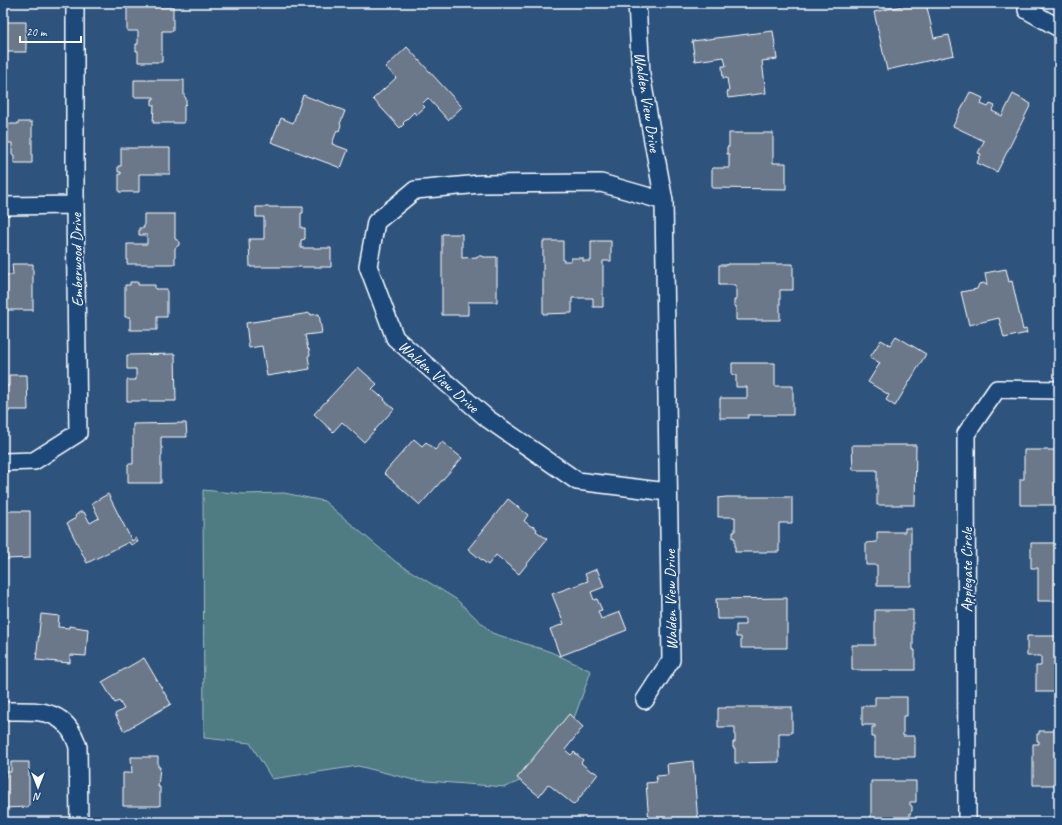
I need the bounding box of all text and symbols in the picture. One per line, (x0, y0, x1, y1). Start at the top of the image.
scale bar (20, 18, 81, 44)
text: 20 m (26, 24, 48, 40)
street label: Walden View Drive (629, 51, 665, 155)
street label: Emberwood Drive (66, 211, 88, 307)
street label: Walden View Drive (394, 336, 484, 418)
street label: Applegate Circle (957, 526, 977, 612)
street label: Walden View Drive (660, 548, 682, 650)
north arrow (18, 767, 58, 807)
text: N (32, 790, 41, 804)

